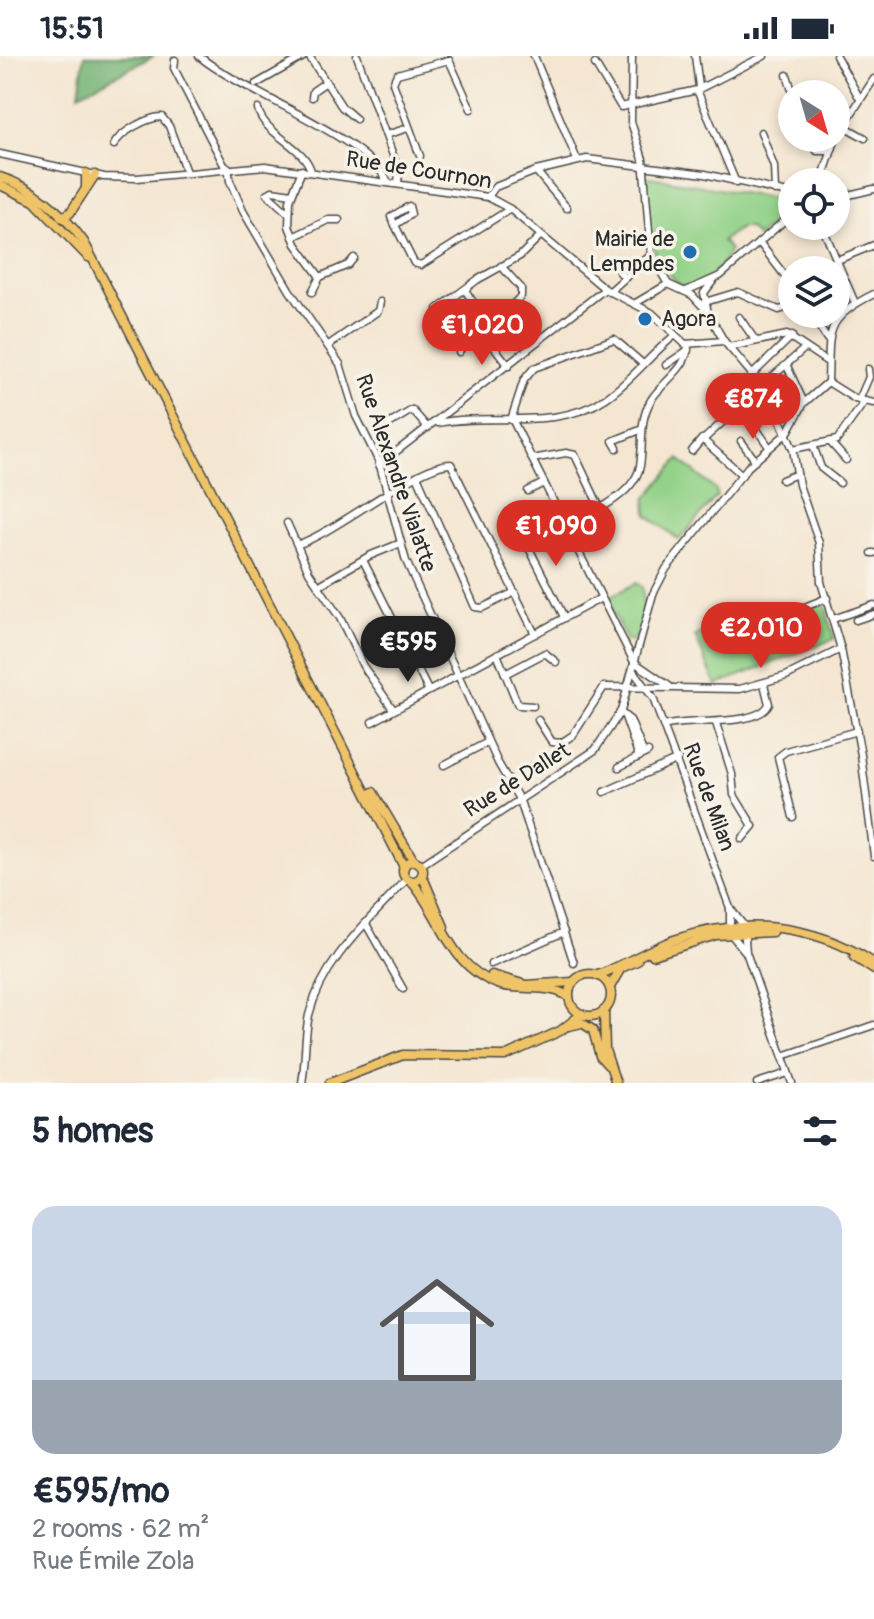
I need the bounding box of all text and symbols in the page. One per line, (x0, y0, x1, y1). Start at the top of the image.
text: 15:51 (40, 10, 104, 47)
north arrow (778, 80, 850, 152)
map controls (778, 80, 850, 328)
street label: Rue de Cournon (344, 145, 494, 195)
button: locate (778, 168, 850, 240)
place label: Mairie de Lempdes (589, 225, 674, 278)
marker: Mairie de Lempdes (681, 243, 699, 261)
button: layers (778, 256, 850, 328)
pin: €1,020 (417, 299, 547, 367)
place label: Agora (661, 305, 716, 333)
text: €1,020 (440, 309, 524, 341)
marker: Agora (636, 310, 654, 328)
street label: Rue Alexandre Vialatte (349, 370, 443, 576)
pin: €874 (706, 373, 800, 441)
text: €874 (723, 383, 783, 415)
pin: €1,090 (491, 500, 621, 568)
text: €1,090 (515, 510, 597, 542)
pin: €2,010 (696, 602, 826, 670)
text: €2,010 (719, 612, 803, 644)
pin: €595 (361, 616, 455, 684)
text: €595 (379, 626, 437, 658)
street label: Rue de Dallet (459, 736, 576, 824)
street label: Rue de Milan (677, 739, 741, 855)
icon: filters (798, 1109, 842, 1153)
text: 5 homes (32, 1110, 153, 1153)
icon: home (365, 1258, 509, 1402)
text: €595/mo (32, 1470, 169, 1513)
text: 2 rooms · 62 m² (32, 1513, 209, 1545)
text: Rue Émile Zola (32, 1545, 194, 1577)

